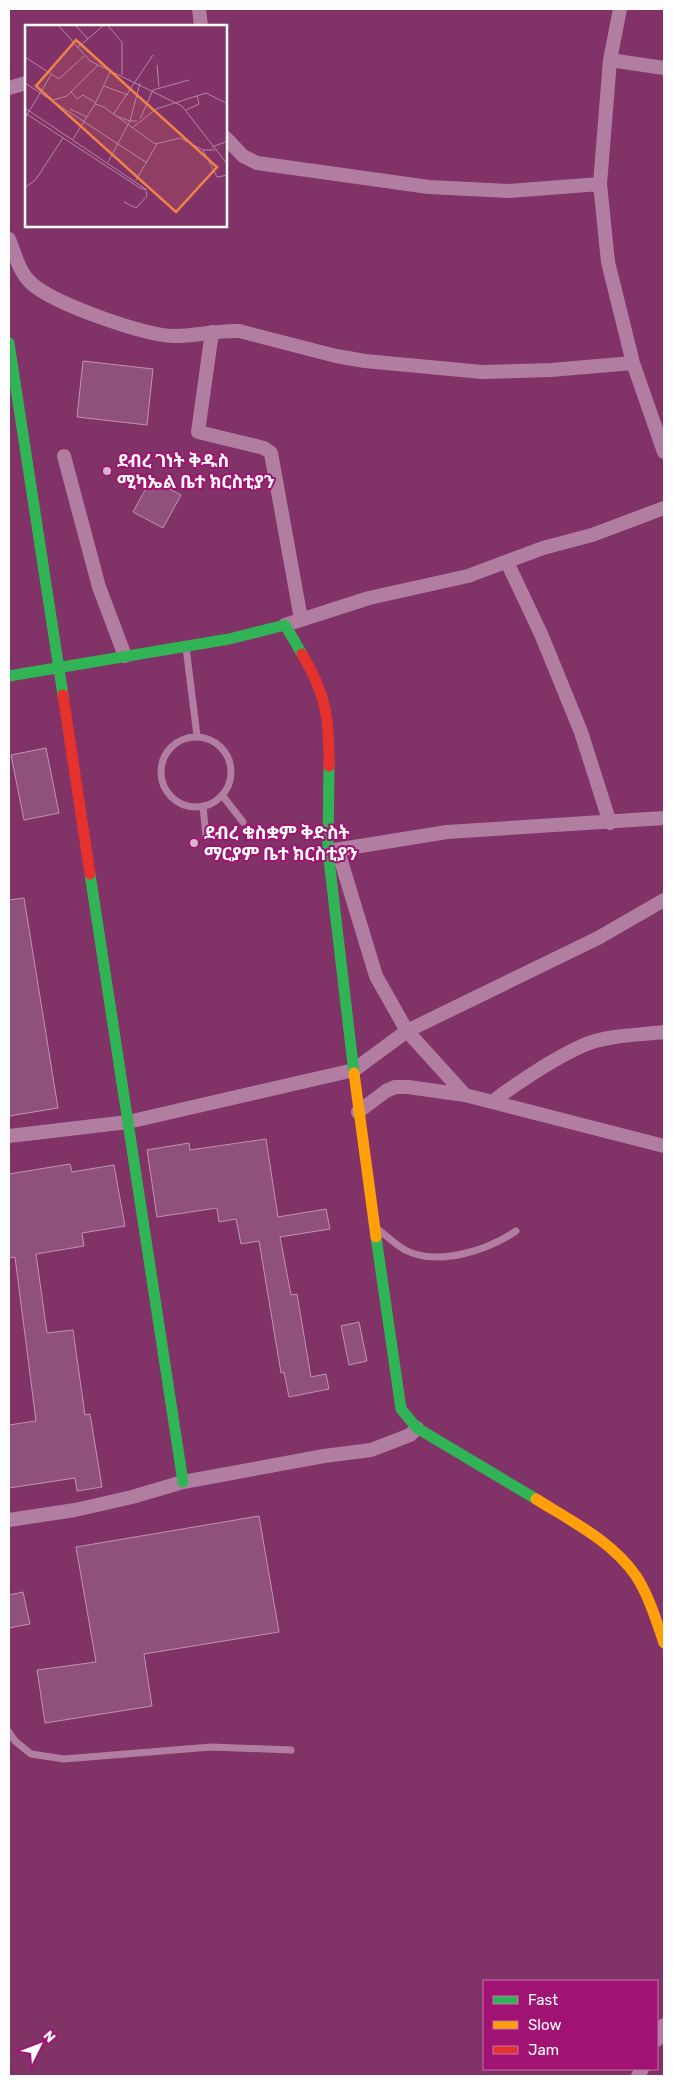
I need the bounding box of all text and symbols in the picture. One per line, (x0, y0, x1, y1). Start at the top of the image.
inset map (25, 25, 228, 228)
place label: ደብረ ገነት ቅዱስ ሚካኤል ቤተ ክርስቲያን (117, 450, 275, 493)
marker: ደብረ ገነት ቅዱስ ሚካኤል ቤተ ክርስቲያን (101, 465, 113, 477)
place label: ደብረ ቁስቋም ቅድስት ማርያም ቤተ ክርስቲያን (204, 822, 358, 865)
marker: ደብረ ቁስቋም ቅድስት ማርያም ቤተ ክርስቲያን (188, 837, 200, 849)
legend (483, 1980, 658, 2070)
text: Fast (528, 1991, 558, 2009)
text: Slow (528, 2016, 561, 2034)
north arrow (15, 2020, 65, 2070)
text: N (40, 2027, 59, 2046)
text: Jam (528, 2041, 559, 2059)

